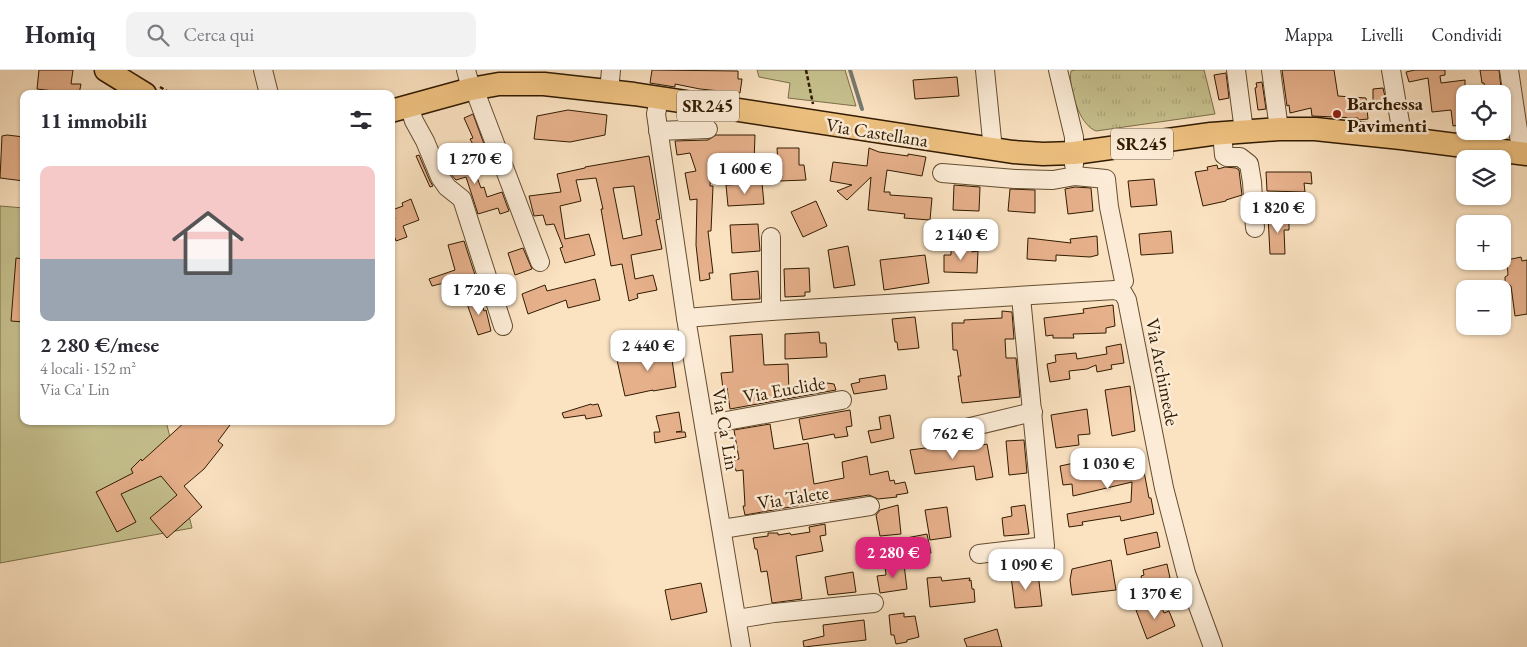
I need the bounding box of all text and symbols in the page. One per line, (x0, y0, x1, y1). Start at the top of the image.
search box (126, 12, 476, 57)
text: Homiq (25, 19, 96, 50)
icon: search (144, 21, 172, 49)
text: Cerca qui (184, 22, 254, 47)
text: Mappa (1284, 23, 1333, 46)
text: Livelli (1361, 23, 1403, 46)
text: Condividi (1431, 23, 1502, 46)
map controls (1456, 85, 1511, 335)
button: locate (1456, 85, 1511, 140)
road number: SR245 (677, 90, 739, 122)
place label: Barchessa Pavimenti (1347, 91, 1428, 138)
icon: filters (347, 106, 375, 134)
text: 11 immobili (40, 107, 147, 134)
marker: Barchessa Pavimenti (1331, 108, 1343, 120)
street label: Via Castellana (824, 112, 930, 153)
road number: SR245 (1111, 129, 1173, 160)
pin: 1 270 € (429, 142, 521, 185)
text: 1 270 € (448, 148, 502, 169)
button: layers (1456, 150, 1511, 205)
pin: 1 600 € (699, 152, 791, 195)
text: 1 600 € (718, 158, 772, 179)
pin: 1 820 € (1232, 191, 1324, 234)
text: 1 820 € (1251, 197, 1305, 218)
icon: home (163, 198, 253, 288)
button: + (1456, 215, 1511, 270)
pin: 2 140 € (915, 218, 1007, 261)
text: 2 140 € (934, 224, 988, 245)
pin: 1 720 € (433, 274, 525, 316)
text: 1 720 € (452, 279, 506, 300)
button: − (1456, 280, 1511, 335)
street label: Via Archimede (1140, 316, 1185, 428)
pin: 2 440 € (602, 330, 694, 372)
text: 2 280 €/mese (40, 331, 159, 358)
text: 2 440 € (621, 335, 675, 356)
text: 4 locali · 152 m² (40, 358, 136, 379)
street label: Via Euclide (741, 370, 827, 409)
text: Via Ca' Lin (40, 379, 110, 400)
street label: Via Ca' Lin (706, 386, 745, 472)
pin: 762 € (918, 418, 988, 460)
text: 762 € (933, 423, 974, 444)
pin: 1 030 € (1062, 448, 1154, 490)
text: 1 030 € (1081, 453, 1135, 474)
street label: Via Talete (756, 480, 831, 515)
pin: 2 280 € (847, 536, 939, 579)
text: 2 280 € (866, 542, 920, 563)
pin: 1 090 € (980, 548, 1072, 591)
text: 1 090 € (999, 554, 1053, 575)
pin: 1 370 € (1109, 578, 1201, 620)
text: 1 370 € (1128, 583, 1182, 604)

